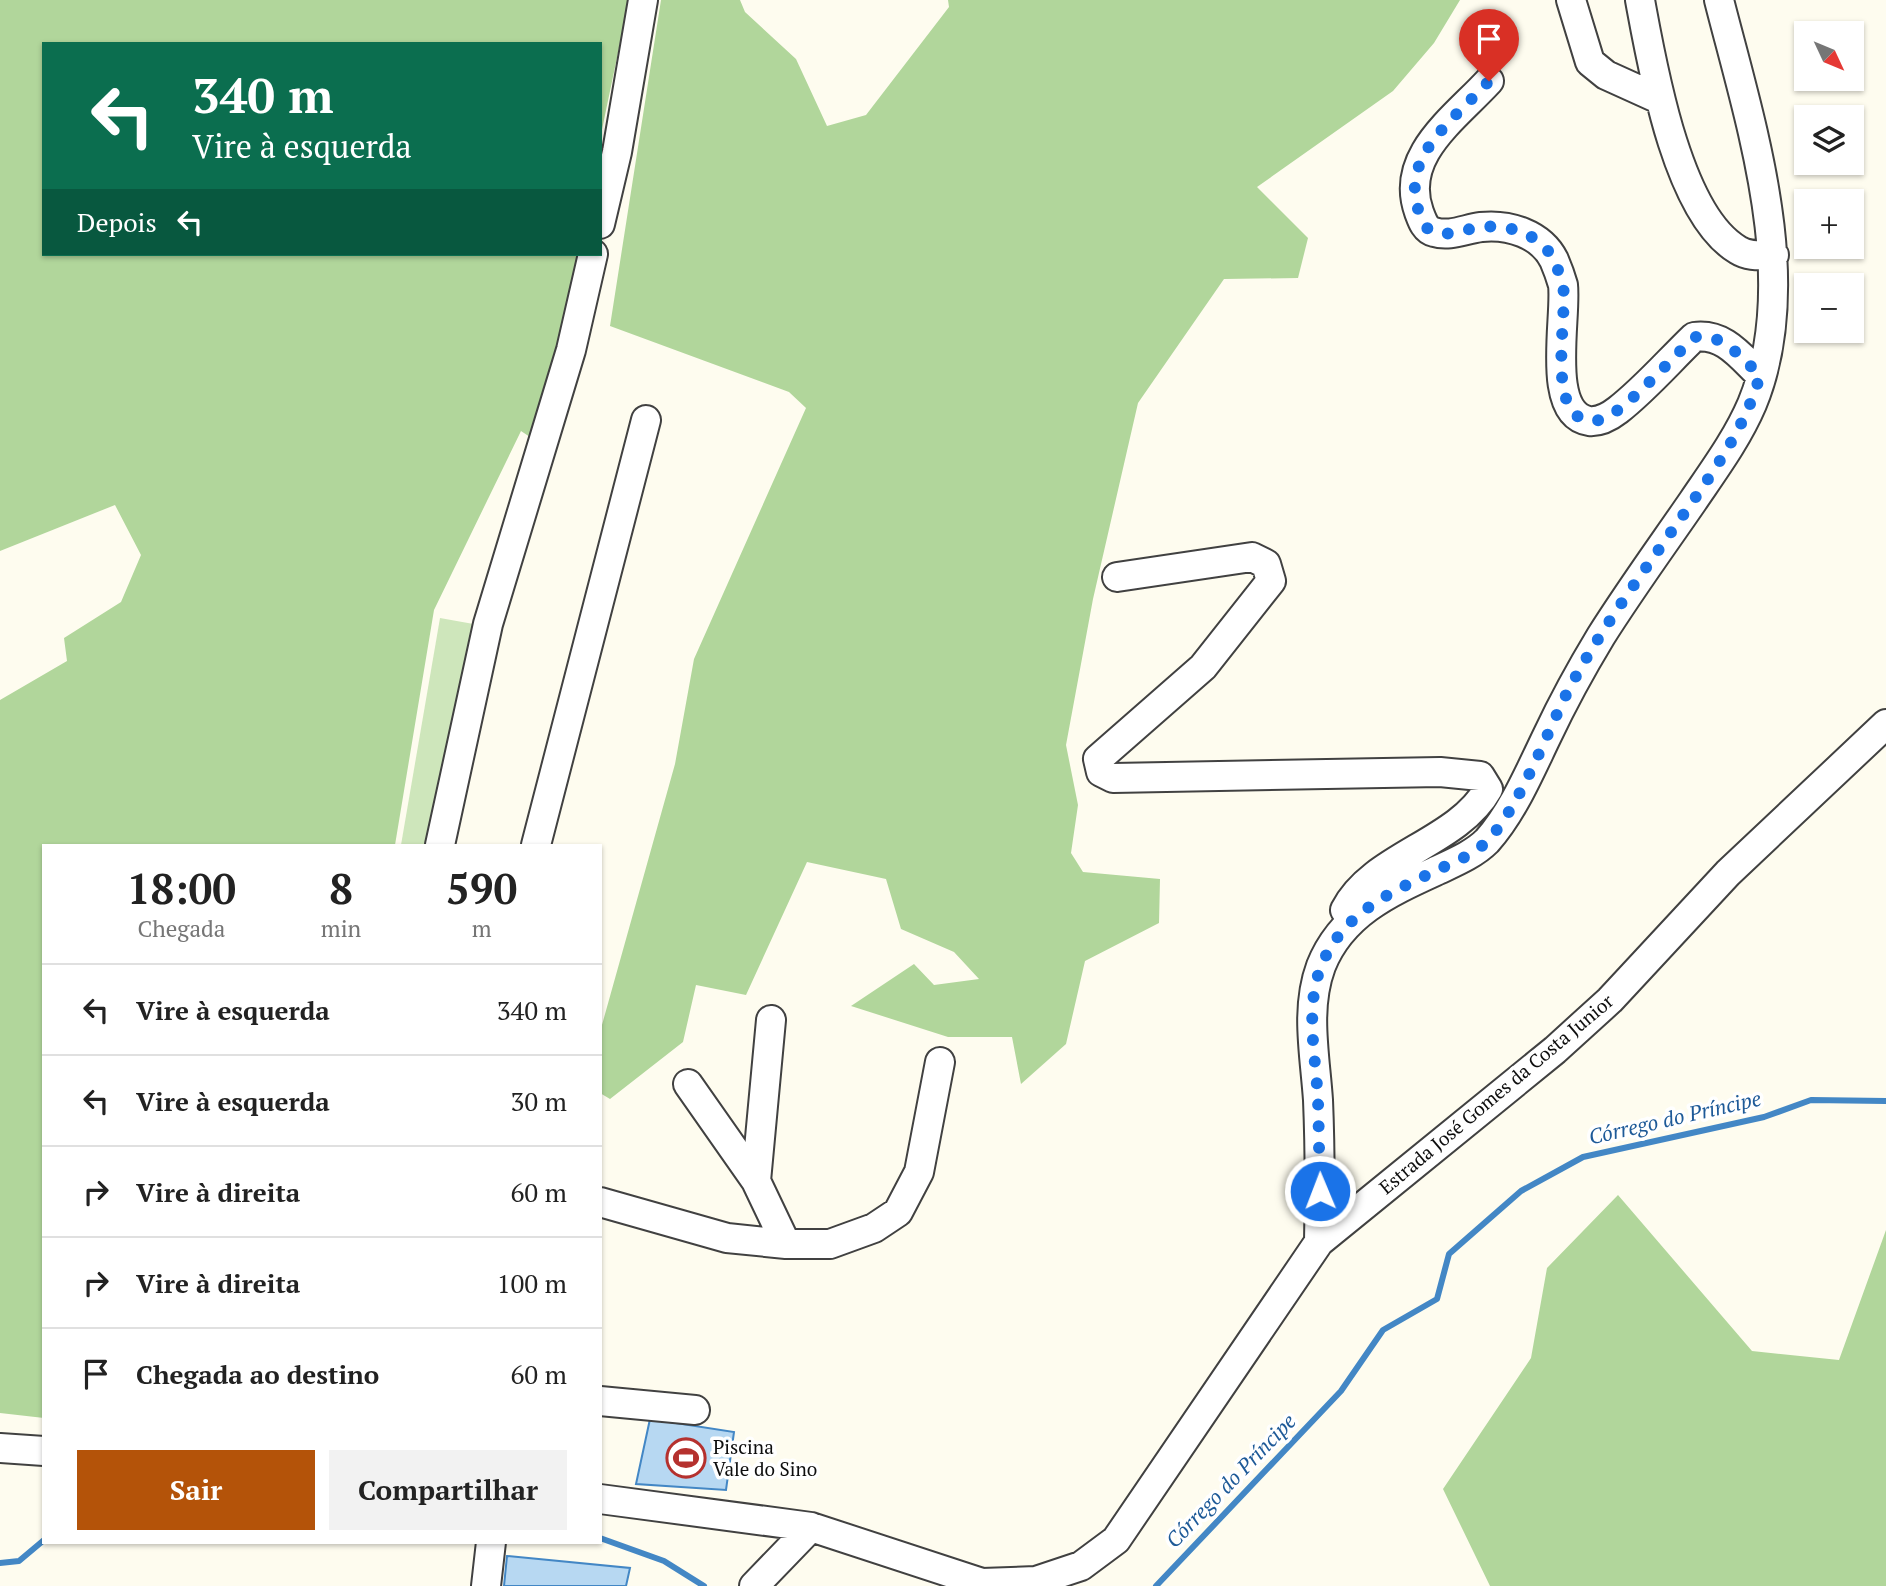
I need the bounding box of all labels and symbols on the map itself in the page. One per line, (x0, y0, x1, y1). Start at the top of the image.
pin (1459, 9, 1519, 81)
north arrow (1794, 21, 1864, 91)
street label: Estrada José Gomes da Costa Junior (1373, 988, 1619, 1199)
water label: Córrego do Príncipe (1586, 1083, 1764, 1150)
position arrow (1283, 1154, 1357, 1228)
water label: Córrego do Príncipe (1159, 1407, 1302, 1553)
place label: Piscina Vale do Sino (713, 1434, 817, 1481)
sports icon: Piscina Vale do Sino (665, 1437, 707, 1479)

